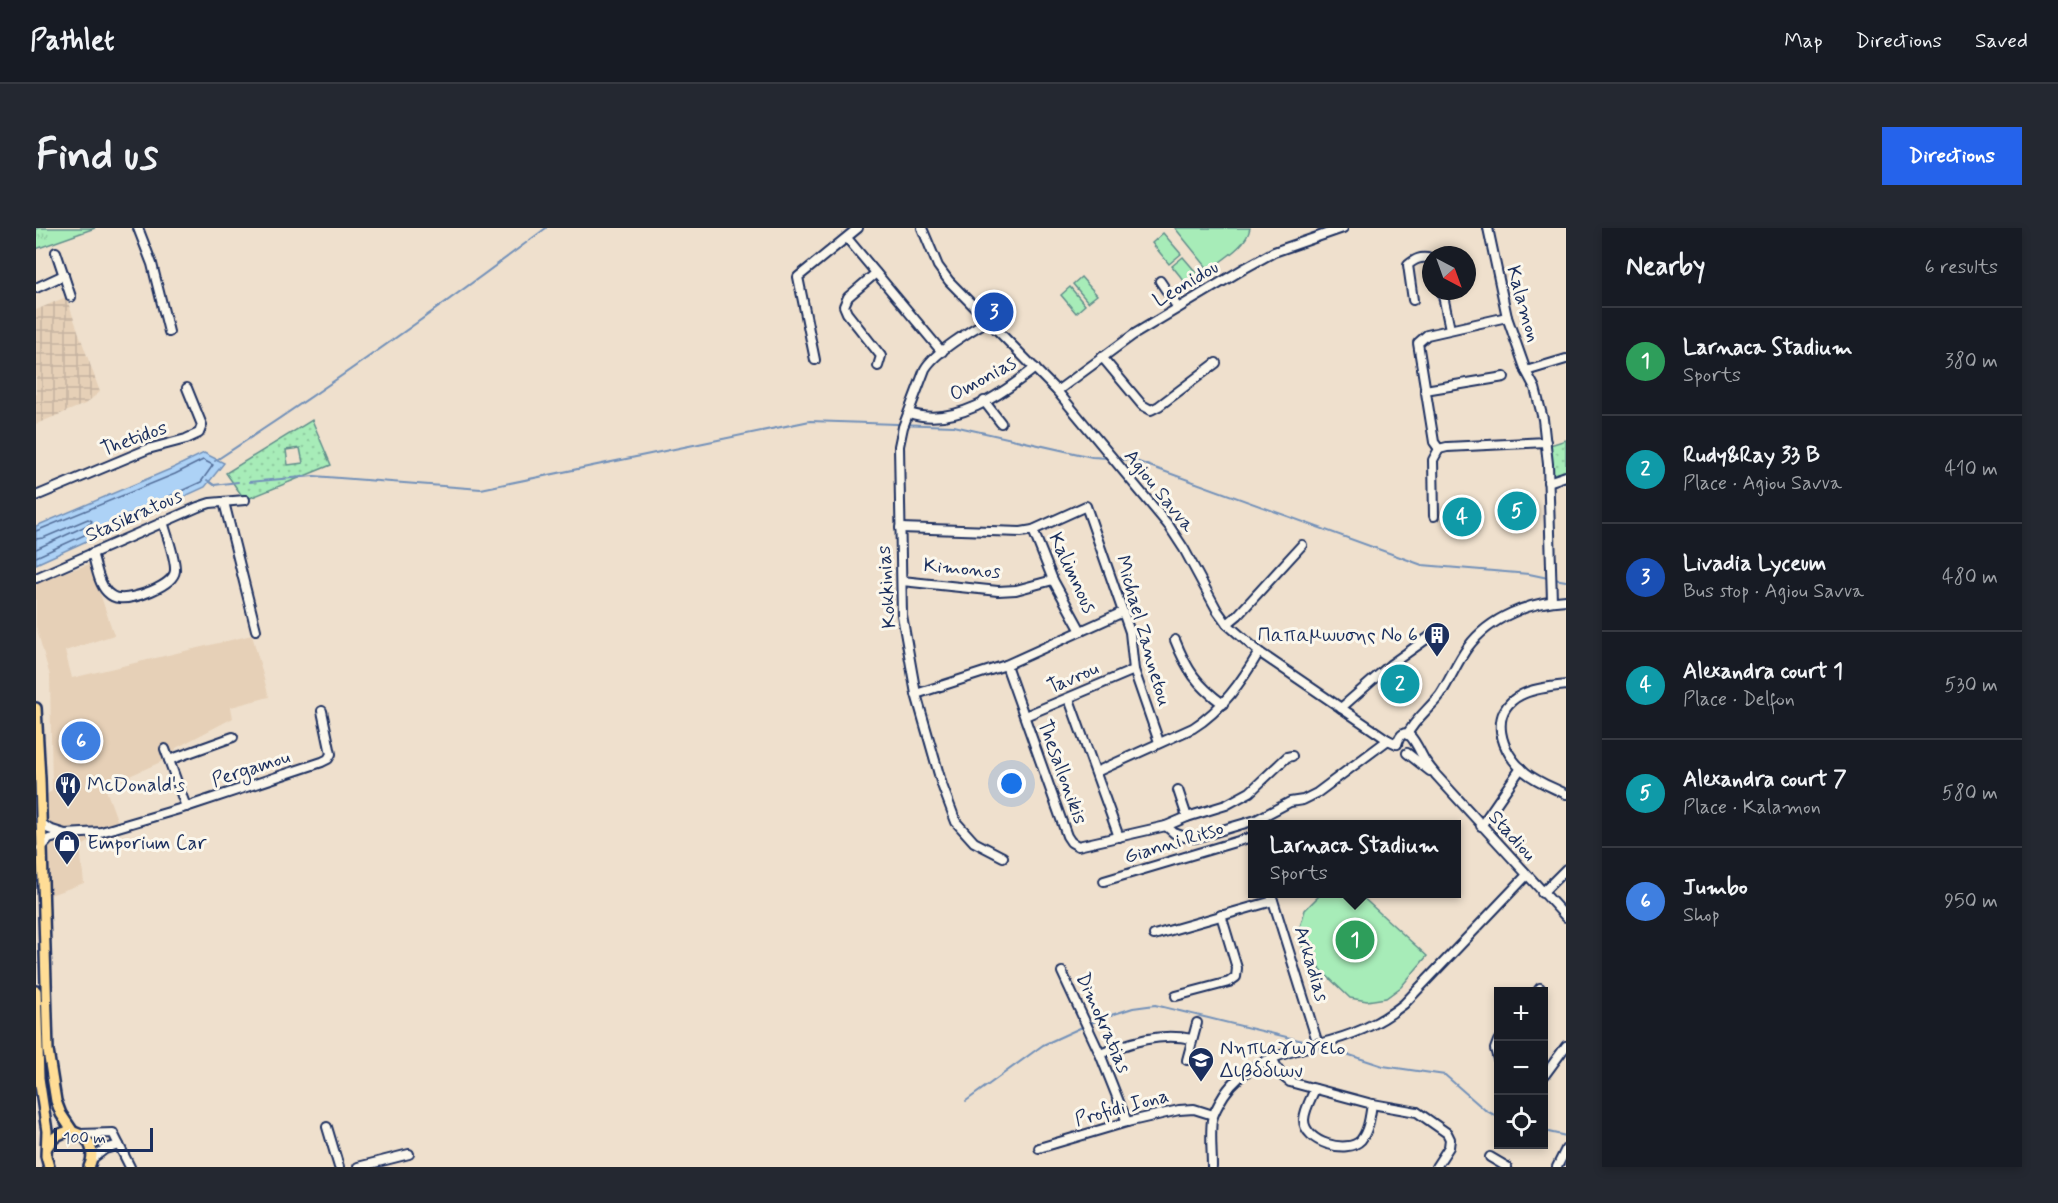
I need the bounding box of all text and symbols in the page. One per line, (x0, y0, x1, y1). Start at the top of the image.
text: Pathlet (30, 23, 114, 60)
text: Map (1784, 27, 1823, 55)
text: Directions (1856, 27, 1942, 55)
text: Saved (1975, 27, 2028, 55)
button: Directions (1882, 127, 2022, 185)
text: Find us (36, 129, 158, 184)
north arrow (1422, 246, 1476, 300)
text: Nearby (1626, 250, 1705, 284)
street label: Leonidou (1148, 254, 1224, 314)
text: 6 results (1925, 254, 1998, 281)
street label: Kalamon (1499, 263, 1547, 345)
pin: 3 (974, 290, 1014, 334)
text: Larnaca Stadium (1683, 334, 1853, 362)
text: 1 (1641, 348, 1650, 375)
text: 380 m (1945, 348, 1998, 375)
street label: Omonias (945, 350, 1021, 408)
text: Sports (1683, 362, 1741, 389)
street label: Thetidos (97, 414, 171, 463)
text: Rudy&Ray 33 B (1683, 442, 1820, 470)
street label: Agiou Savva (1117, 444, 1201, 539)
text: 2 (1641, 456, 1650, 483)
text: 410 m (1944, 456, 1998, 483)
text: Place · Agiou Savva (1683, 470, 1842, 497)
street label: Stasikratous (81, 483, 187, 549)
pin: 5 (1498, 488, 1536, 534)
pin: 4 (1442, 494, 1482, 540)
street label: Kalimnous (1042, 528, 1103, 618)
street label: Kokkinias (871, 545, 903, 629)
text: Livadia Lyceum (1683, 550, 1826, 578)
street label: Kimonos (922, 552, 1002, 586)
street label: Michael Zannetou (1109, 552, 1177, 710)
text: 3 (1641, 564, 1650, 591)
text: 480 m (1942, 564, 1998, 591)
text: Bus stop · Agiou Savva (1683, 578, 1864, 605)
building icon: Παπαμωυσης No 6 (1422, 620, 1452, 658)
place label: Παπαμωυσης No 6 (1258, 622, 1418, 649)
street label: Tavrou (1043, 655, 1103, 701)
text: Alexandra court 1 (1683, 658, 1843, 686)
pin: 2 (1380, 662, 1420, 706)
text: 4 (1640, 672, 1651, 699)
text: 530 m (1944, 672, 1998, 699)
text: Place · Delfon (1683, 686, 1795, 713)
street label: Thesallonikis (1031, 716, 1093, 828)
pin: 6 (62, 718, 100, 764)
street label: Pergamou (208, 744, 294, 795)
text: Alexandra court 7 (1683, 766, 1847, 794)
your location (997, 769, 1026, 798)
restaurant icon: McDonald's (53, 770, 83, 808)
place label: McDonald's (87, 772, 185, 799)
text: 5 (1640, 780, 1652, 807)
text: 580 m (1942, 780, 1998, 807)
text: Place · Kalamon (1683, 794, 1821, 821)
street label: Stadiou (1482, 805, 1542, 867)
street label: Gianni Ritso (1121, 815, 1227, 871)
popup (1248, 820, 1461, 898)
shop icon: Emporium Car (52, 828, 82, 866)
place label: Emporium Car (87, 830, 207, 857)
text: Larnaca Stadium (1270, 832, 1439, 860)
text: Sports (1270, 860, 1328, 887)
text: Jumbo (1683, 874, 1748, 902)
text: 6 (1640, 888, 1651, 915)
text: 950 m (1944, 888, 1998, 915)
text: Shop (1683, 902, 1720, 929)
pin: 1 (1336, 918, 1374, 962)
street label: Arkadias (1287, 923, 1335, 1005)
street label: Dimokratias (1069, 968, 1137, 1078)
map controls (1494, 987, 1548, 1149)
button: + (1494, 987, 1548, 1041)
place label: Νηπιαγωγειο Διβδδιων (1220, 1035, 1346, 1085)
button: − (1494, 1041, 1548, 1095)
school or university icon: Νηπιαγωγειο Διβδδιων (1186, 1045, 1216, 1083)
street label: Profidi Iona (1072, 1082, 1172, 1134)
button: locate (1494, 1095, 1548, 1149)
scale bar (54, 1125, 153, 1152)
text: 100 m (63, 1128, 106, 1149)

